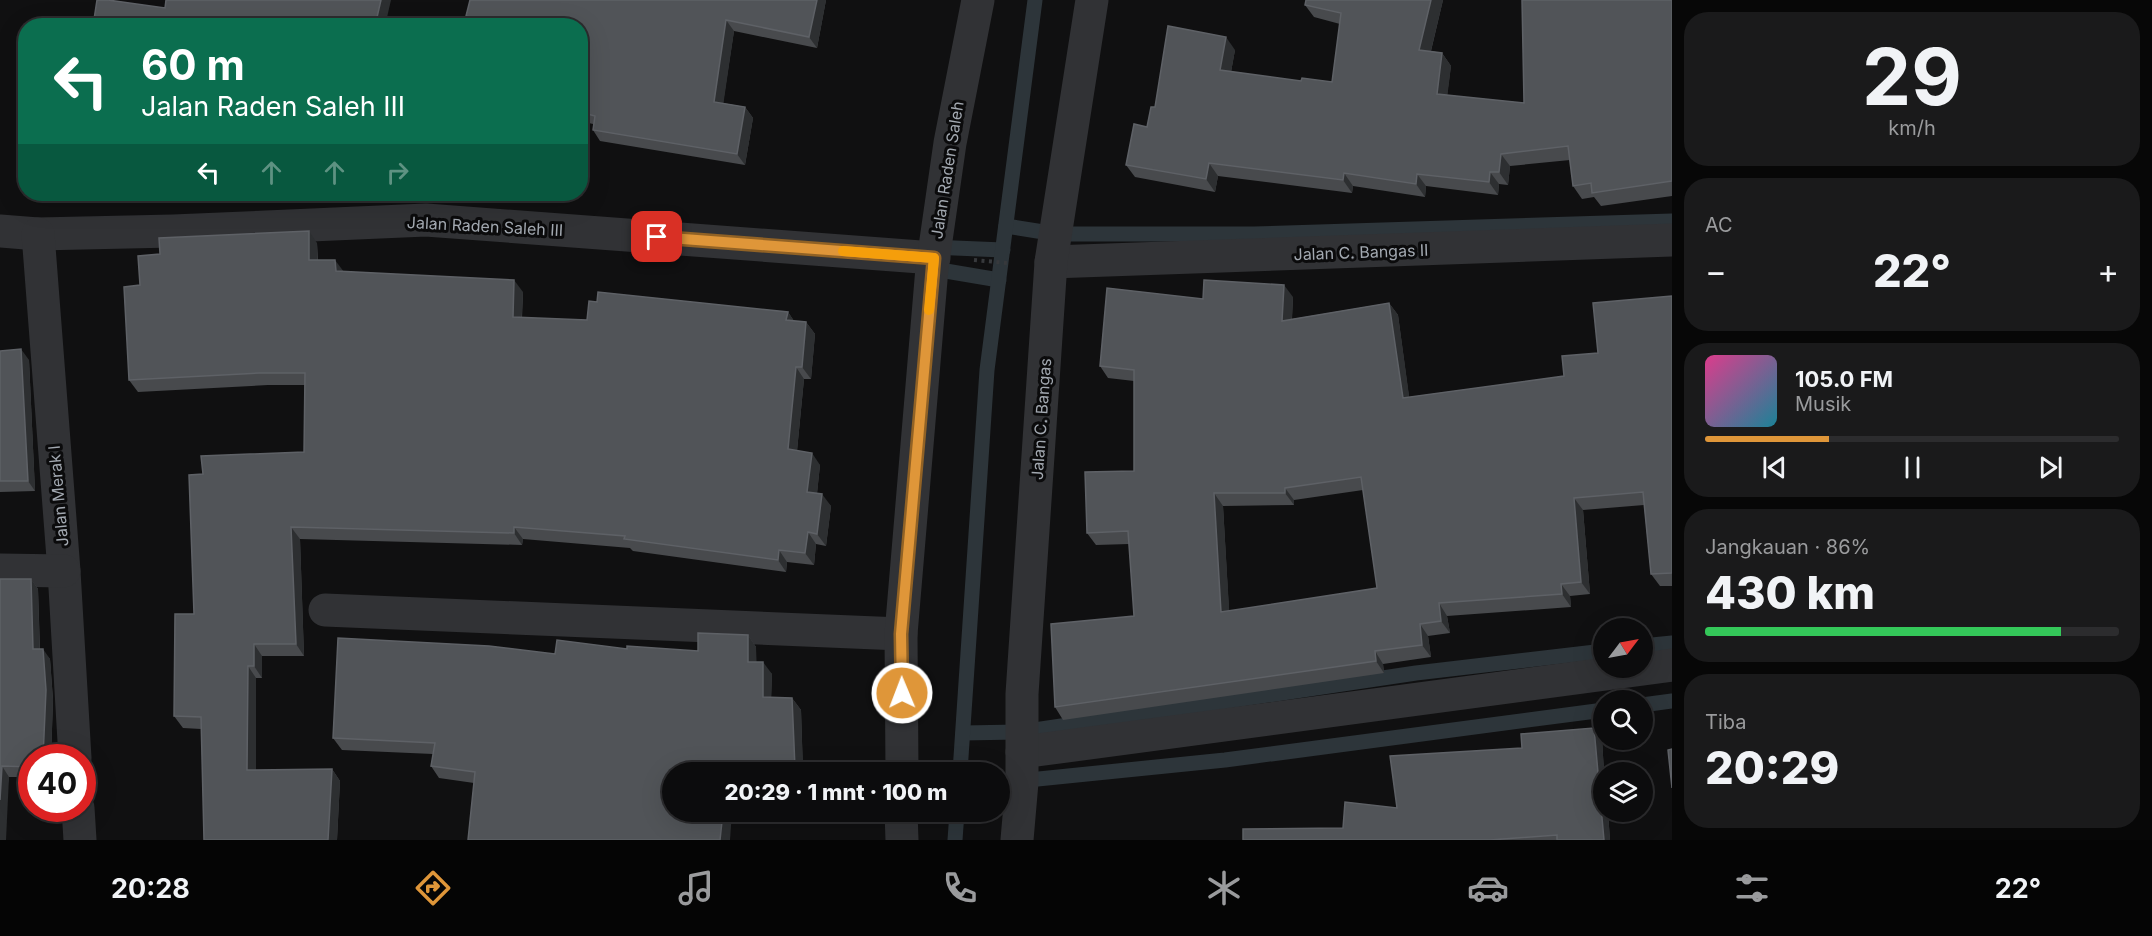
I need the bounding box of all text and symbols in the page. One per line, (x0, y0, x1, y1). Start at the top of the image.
text: 29 (1862, 29, 1962, 124)
text: 60 m (141, 39, 245, 90)
icon: left (42, 42, 120, 120)
text: Jalan Raden Saleh III (141, 90, 405, 123)
street label: Jalan Raden Saleh (926, 100, 968, 240)
text: km/h (1888, 116, 1936, 140)
icon: left (192, 156, 225, 189)
icon: ahead (255, 156, 288, 189)
icon: ahead (318, 156, 351, 189)
icon: right (381, 156, 414, 189)
pin (631, 211, 682, 262)
street label: Jalan Raden Saleh III (406, 212, 564, 240)
text: AC (1705, 213, 1733, 237)
icon: arrive (640, 220, 673, 253)
street label: Jalan C. Bangas II (1293, 240, 1429, 264)
text: 22° (1873, 243, 1951, 298)
text: − (1705, 251, 1727, 291)
text: + (2097, 251, 2119, 291)
street label: Jalan C. Bangas (1027, 358, 1055, 480)
text: 105.0 FM (1795, 366, 1893, 392)
text: Musik (1795, 392, 1851, 416)
street label: Jalan Merak I (44, 445, 72, 547)
icon: previous (1758, 451, 1791, 484)
icon: pause (1896, 451, 1929, 484)
icon: next (2034, 451, 2067, 484)
text: Jangkauan · 86% (1705, 535, 1870, 559)
text: 430 km (1705, 565, 1875, 620)
north arrow (1593, 618, 1653, 678)
map controls (1593, 618, 1653, 822)
position arrow (870, 661, 934, 725)
button: search (1593, 690, 1653, 750)
text: Tiba (1705, 710, 1746, 734)
text: 20:29 (1705, 740, 1839, 795)
speed limit sign: 40 (18, 744, 96, 822)
button: layers (1593, 762, 1653, 822)
text: 20:29 · 1 mnt · 100 m (724, 779, 948, 805)
icon: directions (412, 867, 454, 909)
icon: music (675, 867, 717, 909)
icon: phone (939, 867, 981, 909)
icon: climate (1203, 867, 1245, 909)
icon: car (1467, 867, 1509, 909)
icon: filters (1731, 867, 1773, 909)
text: 20:28 (111, 872, 190, 905)
text: 22° (1995, 872, 2041, 905)

